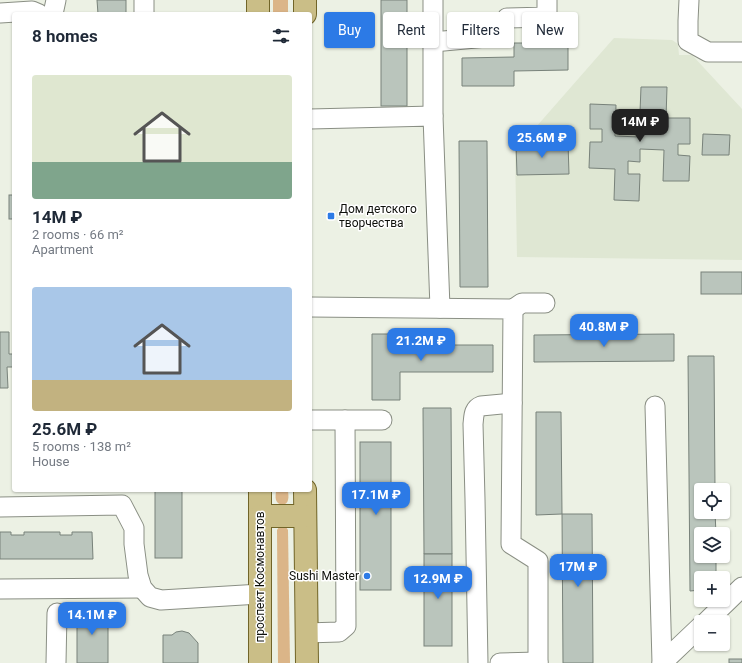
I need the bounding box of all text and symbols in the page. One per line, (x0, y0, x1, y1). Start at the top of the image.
chip: Buy (324, 12, 375, 48)
chip: Rent (383, 12, 439, 48)
chip: Filters (447, 12, 514, 48)
chip: New (522, 12, 578, 48)
icon: filters (270, 25, 292, 47)
text: 8 homes (32, 26, 98, 46)
icon: home (126, 101, 198, 173)
pin: 14M ₽ (612, 109, 668, 143)
text: 14M ₽ (621, 114, 659, 129)
pin: 25.6M ₽ (505, 125, 579, 159)
text: 25.6M ₽ (517, 130, 567, 145)
place label: Дом детского творчества (339, 202, 417, 230)
text: 14M ₽ (32, 207, 83, 227)
marker: Дом детского творчества (326, 211, 336, 221)
text: 2 rooms · 66 m² (32, 227, 124, 242)
text: Apartment (32, 242, 94, 257)
icon: home (126, 313, 198, 385)
pin: 40.8M ₽ (567, 314, 641, 348)
text: 40.8M ₽ (579, 319, 629, 334)
pin: 21.2M ₽ (384, 328, 458, 362)
text: 21.2M ₽ (396, 333, 446, 348)
text: 25.6M ₽ (32, 419, 97, 439)
text: 5 rooms · 138 m² (32, 439, 131, 454)
text: House (32, 454, 69, 469)
pin: 17.1M ₽ (339, 482, 413, 516)
map controls (694, 483, 730, 651)
button: locate (694, 483, 730, 519)
text: 17.1M ₽ (351, 487, 401, 502)
street label: проспект Космонавтов (253, 511, 267, 643)
button: layers (694, 527, 730, 563)
pin: 17M ₽ (550, 554, 606, 588)
text: 17M ₽ (559, 559, 597, 574)
pin: 12.9M ₽ (401, 566, 475, 600)
place label: Sushi Master (289, 569, 359, 583)
marker: Sushi Master (362, 571, 372, 581)
text: 12.9M ₽ (413, 571, 463, 586)
button: + (694, 571, 730, 607)
pin: 14.1M ₽ (55, 602, 129, 636)
text: 14.1M ₽ (67, 607, 117, 622)
button: − (694, 615, 730, 651)

